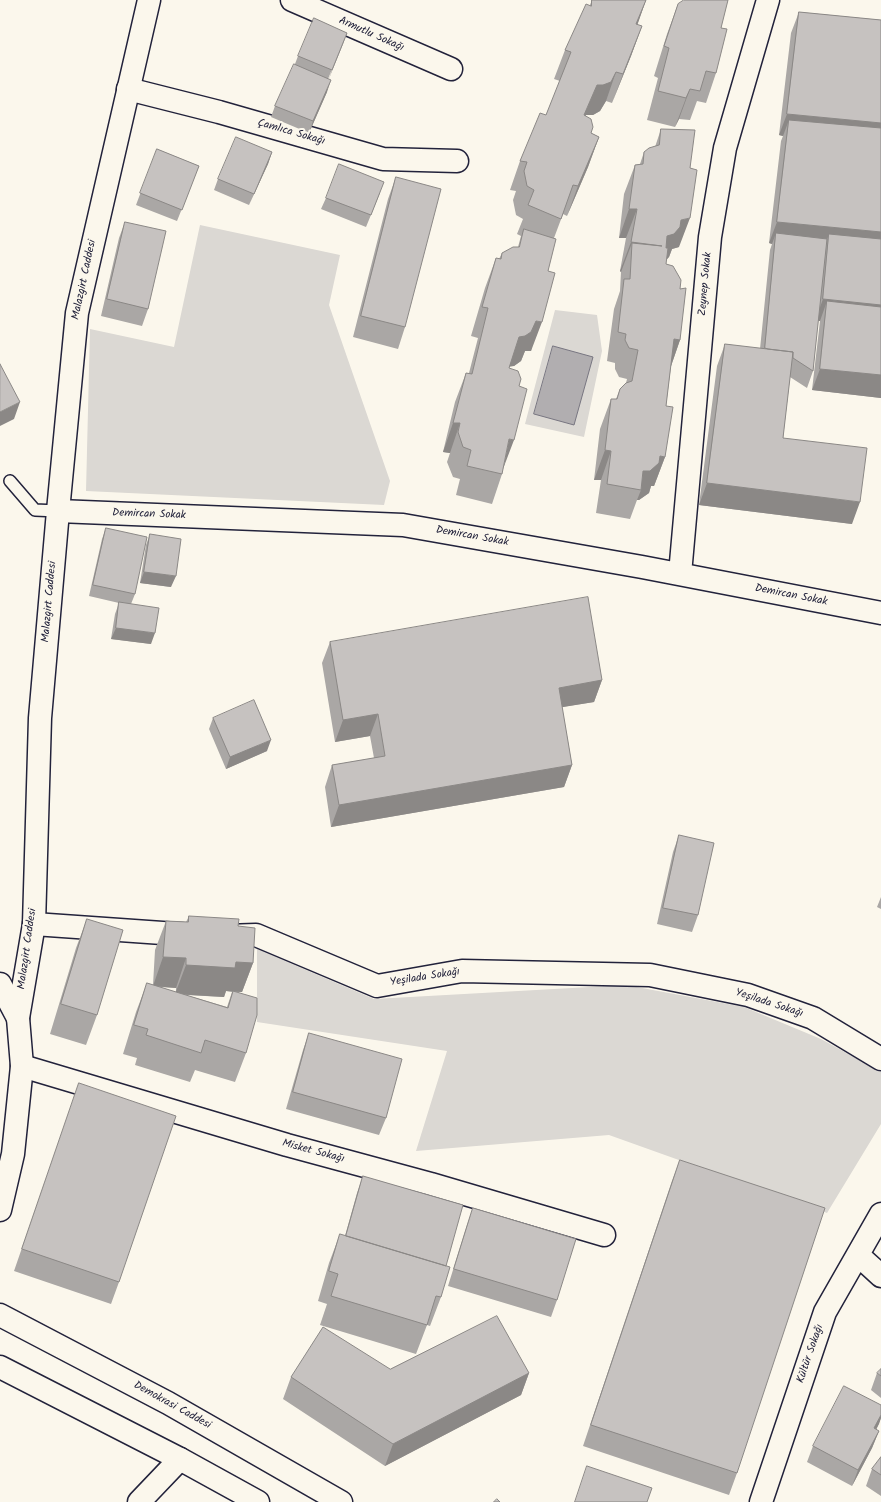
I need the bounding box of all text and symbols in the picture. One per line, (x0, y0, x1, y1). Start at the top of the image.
street label: Armutlu Sokağı (336, 15, 406, 55)
street label: Çamlıca Sokağı (256, 117, 326, 149)
street label: Malazgirt Caddesi (70, 239, 100, 321)
street label: Zeynep Sokak (697, 252, 715, 316)
street label: Demircan Sokak (112, 507, 186, 523)
street label: Demircan Sokak (435, 524, 509, 550)
street label: Malazgirt Caddesi (40, 561, 60, 643)
street label: Demircan Sokak (754, 582, 828, 610)
street label: Malazgirt Caddesi (16, 908, 40, 990)
street label: Yeşilada Sokağı (389, 966, 461, 990)
street label: Yeşilada Sokağı (733, 987, 805, 1021)
street label: Misket Sokağı (280, 1137, 346, 1167)
street label: Kültür Sokağı (795, 1323, 827, 1385)
street label: Demokrasi Caddesi (131, 1379, 213, 1433)

